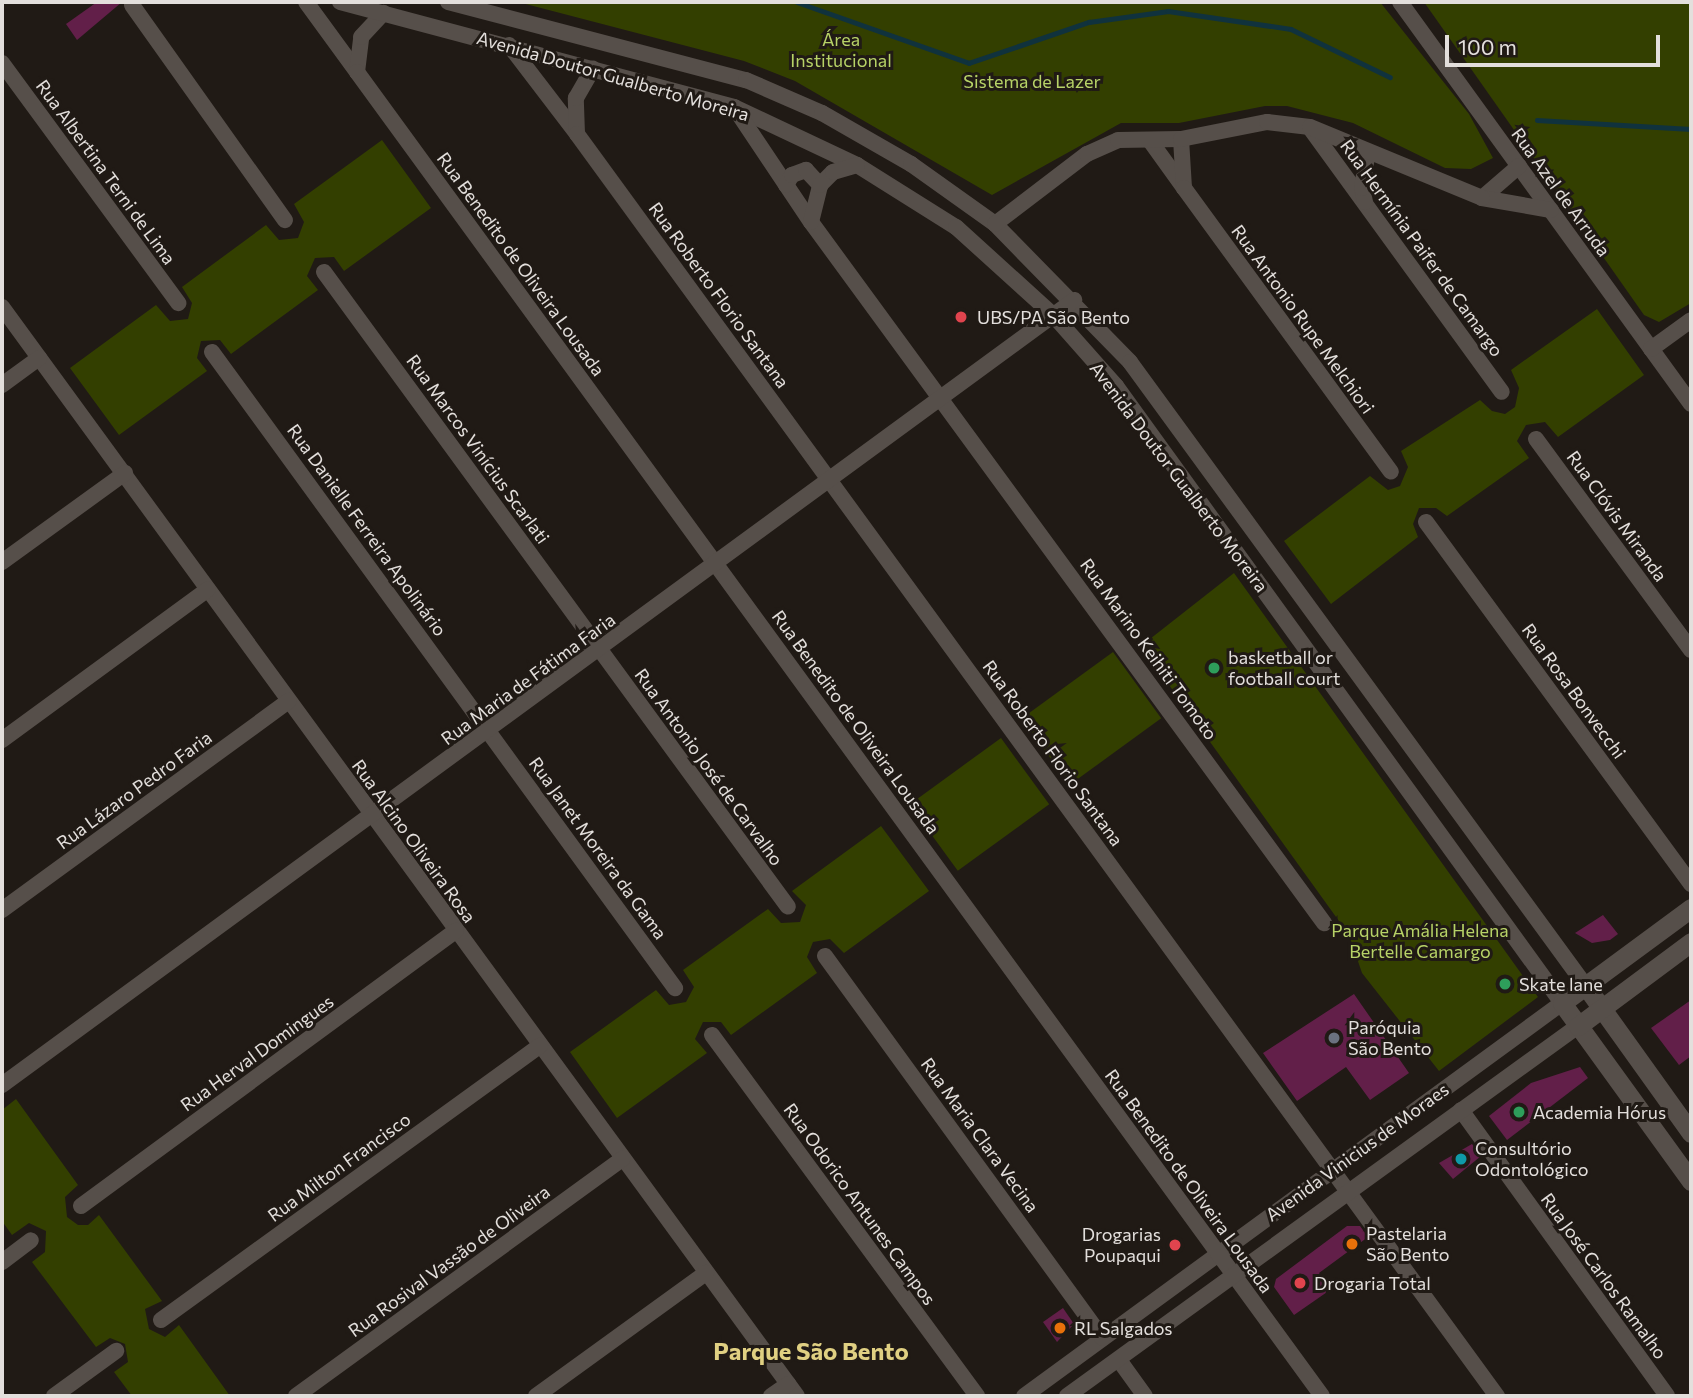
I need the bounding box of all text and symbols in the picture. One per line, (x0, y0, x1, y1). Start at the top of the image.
scale bar (1448, 21, 1663, 65)
street label: Avenida Doutor Gualberto Moreira (474, 27, 752, 125)
park label: Área Institucional (790, 29, 892, 72)
text: 100 m (1458, 34, 1517, 59)
park label: Sistema de Lazer (963, 70, 1101, 92)
street label: Rua Albertina Terni de Lima (32, 75, 180, 269)
street label: Rua Azel de Arruda (1507, 123, 1615, 261)
street label: Rua Hermínia Paifer de Camargo (1336, 135, 1508, 361)
street label: Rua Benedito de Oliveira Lousada (433, 148, 609, 380)
street label: Rua Roberto Florio Santana (644, 198, 794, 392)
street label: Rua Antonio Rupe Melchiori (1227, 220, 1379, 418)
place label: UBS/PA São Bento (977, 306, 1130, 328)
marker: UBS/PA São Bento (951, 307, 971, 327)
street label: Rua Marcos Vinícius Scarlati (402, 350, 554, 548)
street label: Avenida Doutor Gualberto Moreira (1085, 358, 1273, 596)
street label: Rua Danielle Ferreira Apolinário (283, 420, 451, 640)
street label: Rua Clóvis Miranda (1562, 447, 1672, 585)
street label: Rua Marino Keihiti Tomoto (1076, 554, 1222, 744)
street label: Rua Benedito de Oliveira Lousada (768, 606, 944, 838)
street label: Rua Maria de Fátima Faria (437, 609, 619, 749)
street label: Rua Rosa Bonvecchi (1518, 619, 1630, 763)
place label: basketball or football court (1228, 647, 1340, 690)
street label: Rua Roberto Florio Santana (978, 656, 1128, 850)
marker: basketball or football court (1206, 660, 1222, 676)
street label: Rua Antonio José de Carvalho (630, 664, 788, 870)
street label: Rua Lázaro Pedro Faria (52, 726, 216, 854)
street label: Rua Janet Moreira da Gama (525, 753, 671, 943)
street label: Rua Alcino Oliveira Rosa (348, 755, 480, 927)
park label: Parque Amália Helena Bertelle Camargo (1331, 920, 1509, 962)
place label: Skate lane (1519, 973, 1603, 995)
marker: Skate lane (1497, 976, 1513, 992)
street label: Rua Herval Domingues (176, 990, 338, 1116)
place label: Paróquia São Bento (1348, 1017, 1432, 1060)
marker: Paróquia São Bento (1326, 1030, 1342, 1046)
street label: Rua Maria Clara Vecina (917, 1053, 1043, 1217)
street label: Rua Benedito de Oliveira Lousada (1101, 1065, 1277, 1297)
street label: Avenida Vinicius de Moraes (1261, 1078, 1453, 1226)
street label: Rua Odorico Antunes Campos (780, 1099, 940, 1309)
place label: Academia Hórus (1533, 1101, 1666, 1123)
marker: Academia Hórus (1511, 1104, 1527, 1120)
street label: Rua Milton Francisco (263, 1108, 415, 1226)
place label: Consultório Odontológico (1475, 1138, 1589, 1180)
marker: Consultório Odontológico (1453, 1151, 1469, 1167)
street label: Rua Rosival Vassão de Oliveira (344, 1181, 554, 1341)
street label: Rua José Carlos Ramalho (1537, 1189, 1671, 1363)
place label: Pastelaria São Bento (1366, 1223, 1450, 1266)
place label: Drogarias Poupaqui (1082, 1224, 1161, 1266)
marker: Pastelaria São Bento (1344, 1236, 1360, 1252)
marker: Drogarias Poupaqui (1167, 1237, 1183, 1253)
place label: Drogaria Total (1314, 1272, 1431, 1294)
marker: Drogaria Total (1292, 1275, 1308, 1291)
place label: RL Salgados (1074, 1317, 1173, 1339)
marker: RL Salgados (1052, 1320, 1068, 1336)
district label: Parque São Bento (713, 1337, 909, 1365)

